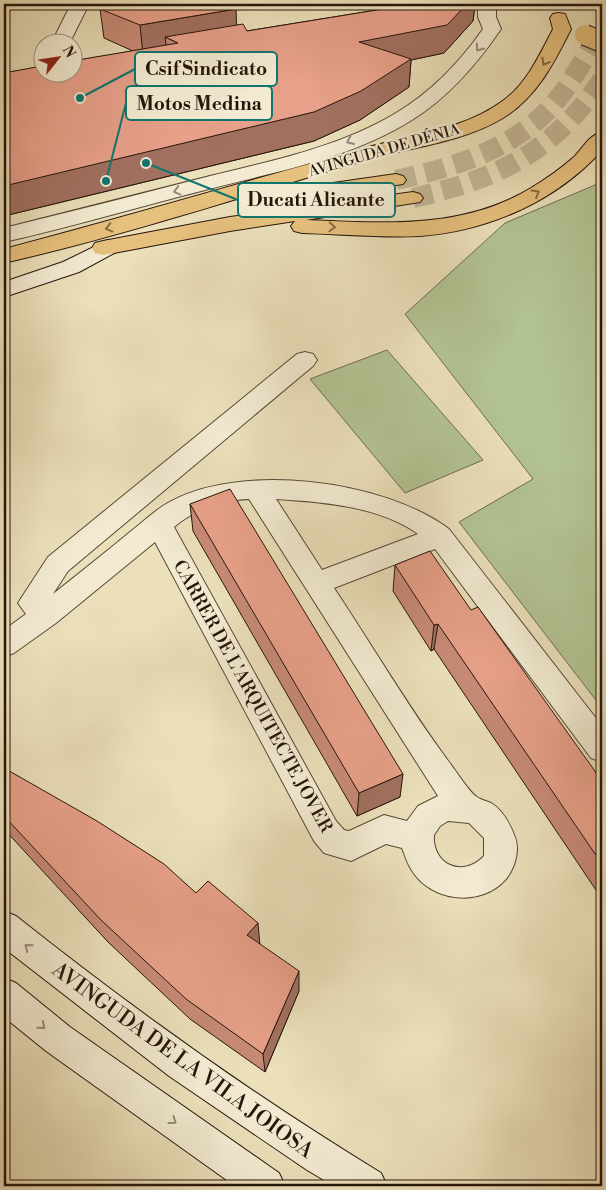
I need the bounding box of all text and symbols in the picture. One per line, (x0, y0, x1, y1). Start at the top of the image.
north arrow (32, 32, 82, 82)
one-way arrow (476, 42, 485, 51)
text: N (58, 43, 79, 61)
callout: Csif Sindicato (135, 52, 277, 86)
one-way arrow (541, 56, 551, 65)
text: Csif Sindicato (145, 57, 267, 81)
callout: Motos Medina (126, 86, 272, 120)
text: Motos Medina (136, 92, 263, 116)
street label: AVINGUDA DE DÉNIA (305, 119, 463, 181)
one-way arrow (346, 135, 355, 146)
callout: Ducati Alicante (238, 183, 395, 217)
one-way arrow (173, 186, 181, 196)
text: Ducati Alicante (247, 188, 385, 212)
one-way arrow (530, 189, 539, 199)
one-way arrow (328, 221, 336, 232)
one-way arrow (105, 223, 113, 233)
street label: CARRER DE L'ARQUITECTE JOVER (168, 556, 338, 837)
one-way arrow (25, 944, 34, 952)
street label: AVINGUDA DE LA VILA JOIOSA (46, 957, 319, 1165)
one-way arrow (36, 1020, 45, 1028)
one-way arrow (167, 1115, 177, 1124)

